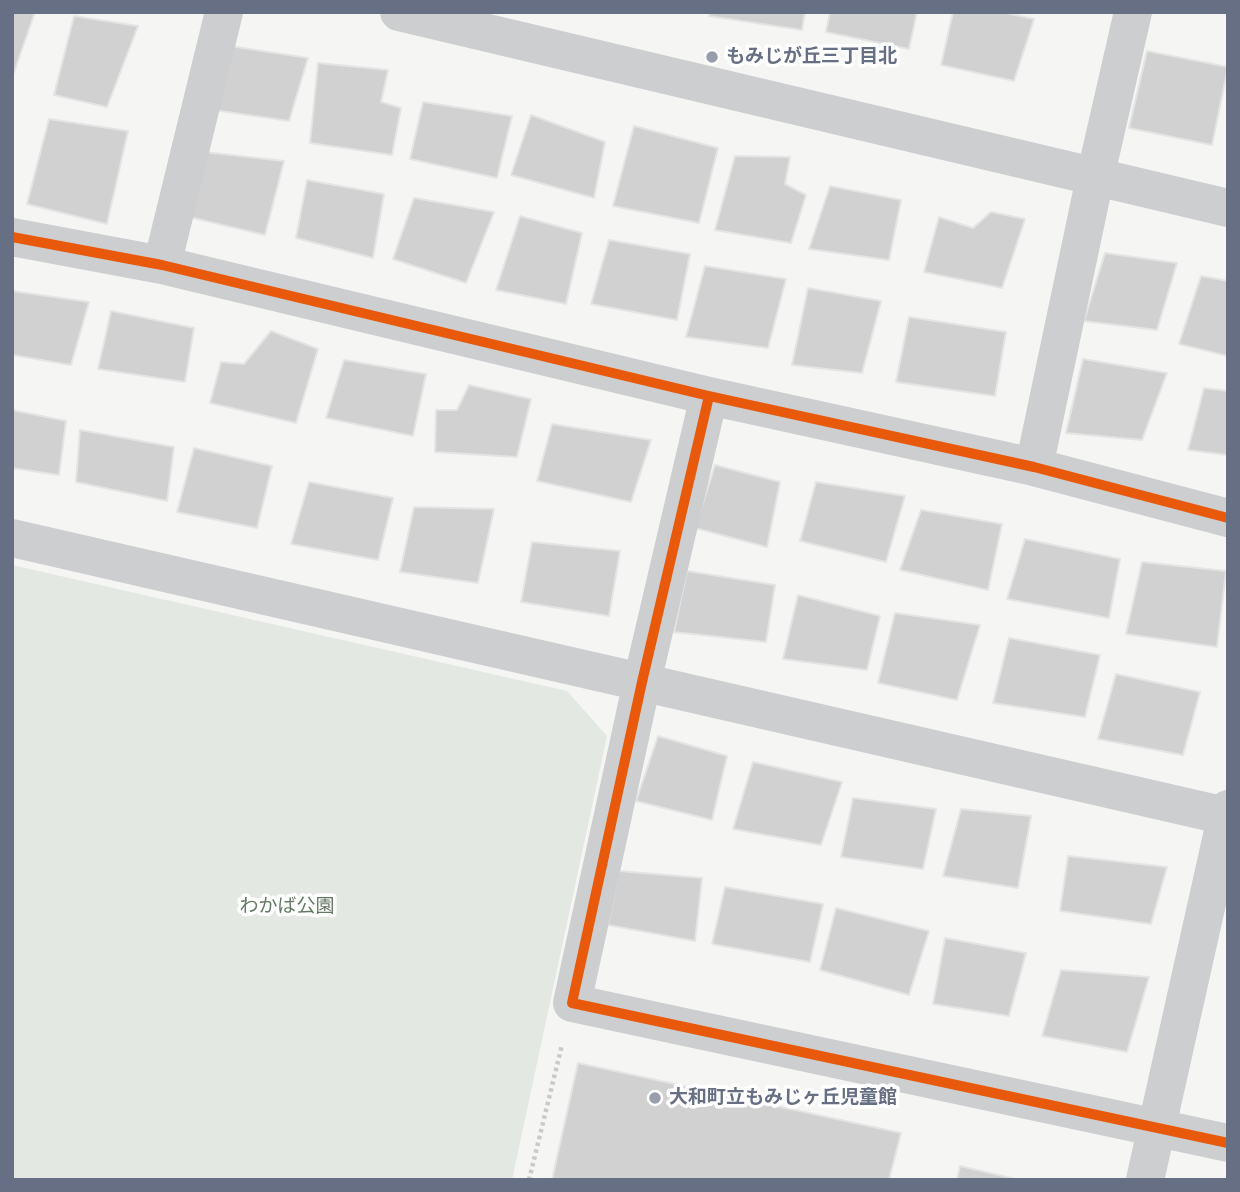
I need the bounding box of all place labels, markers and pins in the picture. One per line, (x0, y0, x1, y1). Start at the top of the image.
place label: もみじが丘三丁目北 (726, 46, 897, 68)
marker: もみじが丘三丁目北 (704, 49, 720, 65)
place label: 大和町立もみじヶ丘児童館 (669, 1087, 897, 1109)
marker: 大和町立もみじヶ丘児童館 (647, 1090, 663, 1106)

